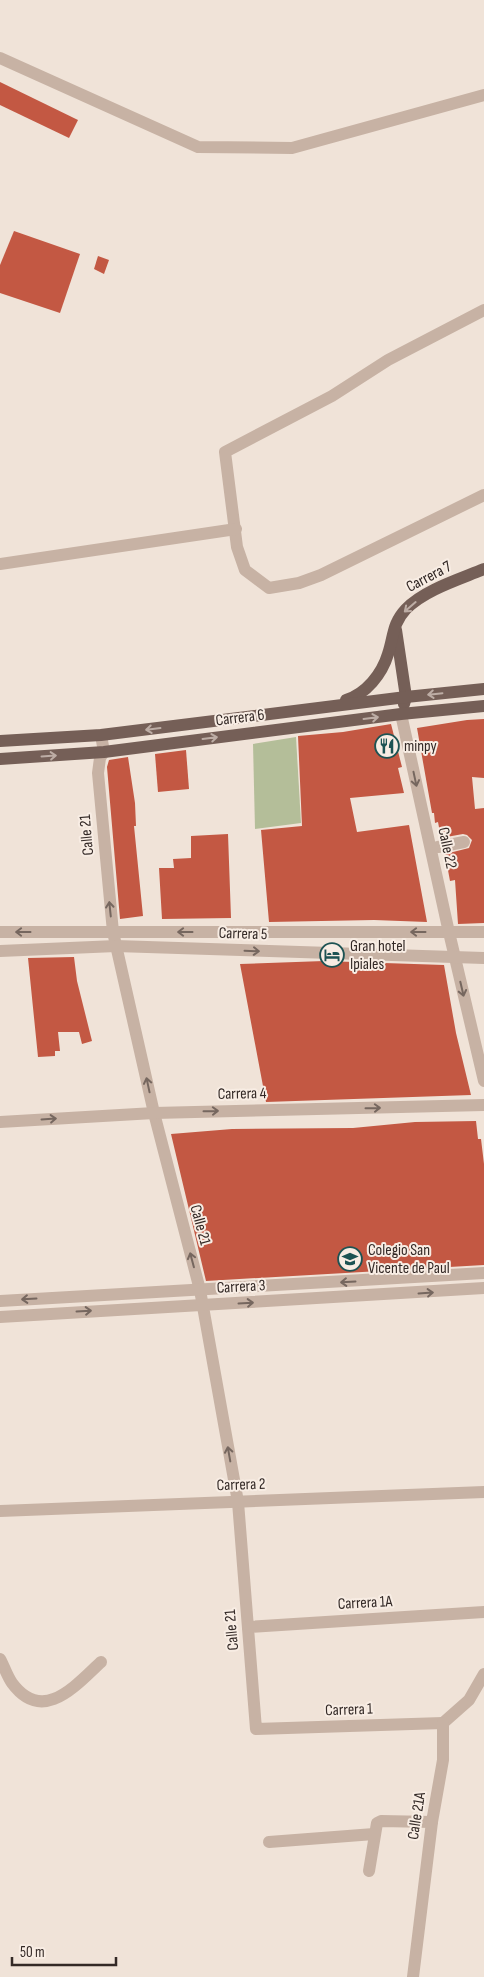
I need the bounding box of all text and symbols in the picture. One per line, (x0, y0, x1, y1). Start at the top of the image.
street label: Carrera 7 (403, 557, 455, 597)
one-way arrow (403, 601, 416, 612)
one-way arrow (428, 689, 444, 699)
street label: Carrera 6 (214, 706, 266, 730)
one-way arrow (363, 713, 379, 723)
one-way arrow (145, 724, 161, 734)
one-way arrow (202, 733, 218, 743)
restaurant icon: minpy (374, 733, 400, 759)
place label: minpy (404, 737, 437, 756)
one-way arrow (40, 751, 56, 760)
one-way arrow (411, 770, 421, 786)
street label: Calle 21 (76, 813, 98, 856)
street label: Calle 22 (433, 826, 461, 870)
one-way arrow (105, 902, 115, 918)
street label: Carrera 5 (218, 924, 268, 944)
one-way arrow (15, 927, 32, 937)
one-way arrow (178, 927, 194, 937)
one-way arrow (410, 927, 426, 937)
place label: Gran hotel Ipiales (350, 937, 406, 974)
hotel icon: Gran hotel Ipiales (319, 942, 345, 968)
one-way arrow (244, 946, 260, 956)
one-way arrow (458, 980, 467, 996)
one-way arrow (143, 1078, 152, 1094)
street label: Carrera 4 (217, 1084, 267, 1104)
one-way arrow (365, 1103, 381, 1112)
one-way arrow (202, 1106, 219, 1116)
one-way arrow (40, 1115, 56, 1124)
street label: Calle 21 (186, 1203, 215, 1248)
place label: Colegio San Vicente de Paul (368, 1241, 450, 1278)
school or university icon: Colegio San Vicente de Paul (337, 1246, 363, 1272)
one-way arrow (187, 1252, 196, 1268)
street label: Carrera 3 (216, 1276, 266, 1298)
one-way arrow (340, 1277, 356, 1286)
one-way arrow (417, 1288, 433, 1297)
one-way arrow (21, 1295, 37, 1304)
one-way arrow (238, 1298, 254, 1307)
one-way arrow (75, 1307, 91, 1316)
one-way arrow (224, 1446, 234, 1462)
street label: Carrera 2 (216, 1475, 266, 1495)
street label: Carrera 1A (337, 1592, 393, 1614)
street label: Calle 21 (221, 1608, 243, 1651)
street label: Carrera 1 (325, 1700, 374, 1720)
street label: Calle 21A (404, 1791, 430, 1841)
scale bar (12, 1934, 116, 1966)
text: 50 m (20, 1943, 45, 1962)

